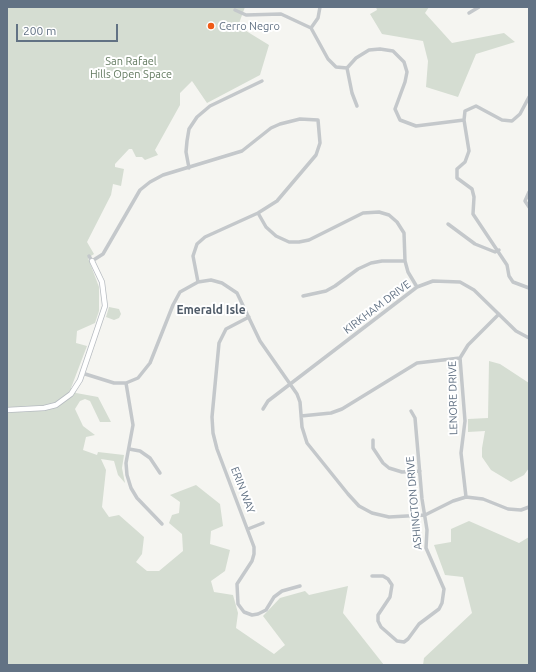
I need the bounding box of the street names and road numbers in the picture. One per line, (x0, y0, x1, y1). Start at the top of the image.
street label: KIRKHAM DRIVE (341, 277, 413, 337)
street label: LENORE DRIVE (446, 361, 460, 435)
street label: ASHINGTON DRIVE (403, 456, 425, 550)
street label: ERIN WAY (228, 465, 258, 515)

